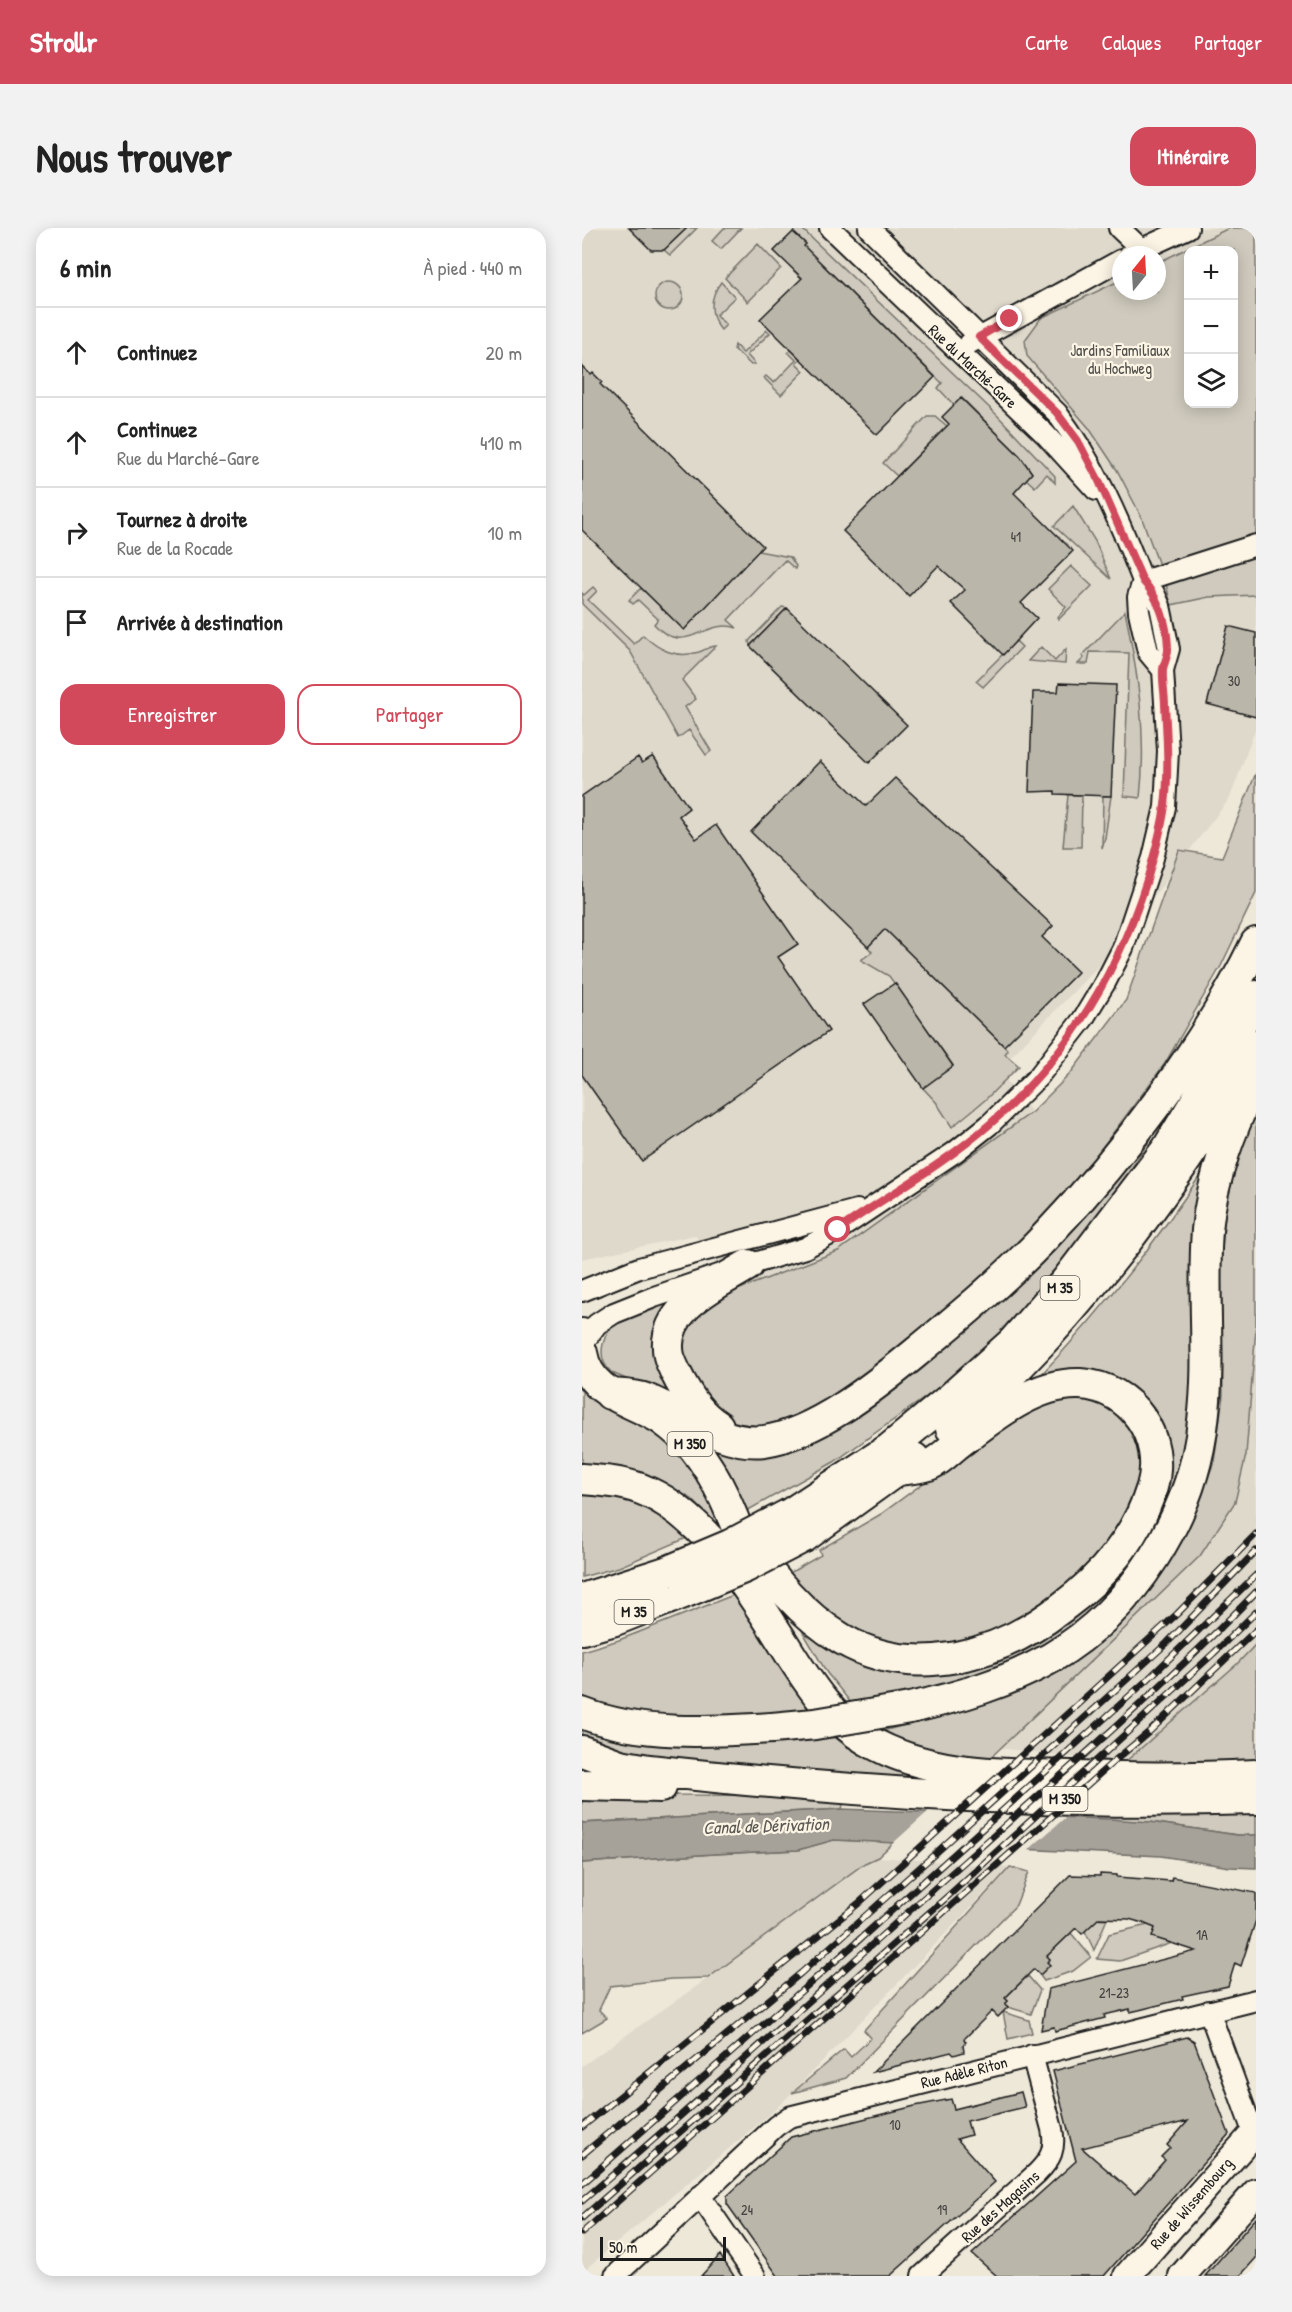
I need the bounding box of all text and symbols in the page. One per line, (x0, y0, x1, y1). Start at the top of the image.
text: Strollr (30, 23, 97, 61)
text: Carte (1025, 28, 1068, 57)
text: Calques (1101, 28, 1161, 57)
text: Partager (1194, 28, 1262, 57)
button: Itinéraire (1130, 127, 1256, 186)
text: Nous trouver (36, 128, 232, 185)
north arrow (1112, 246, 1166, 300)
map controls (1184, 246, 1238, 408)
button: + (1184, 246, 1238, 300)
text: 6 min (60, 250, 112, 285)
text: À pied · 440 m (423, 254, 522, 281)
button: − (1184, 300, 1238, 354)
route end (996, 305, 1022, 331)
street label: Rue du Marché-Gare (924, 319, 1023, 413)
icon: ahead (60, 336, 93, 369)
text: Continuez (117, 337, 197, 367)
text: 20 m (485, 339, 522, 366)
park label: Jardins Familiaux du Hochweg (1070, 339, 1170, 379)
button: layers (1184, 354, 1238, 408)
text: Continuez (117, 414, 197, 444)
icon: ahead (60, 426, 93, 459)
text: 410 m (480, 429, 522, 456)
text: Rue du Marché-Gare (117, 444, 260, 471)
text: Tournez à droite (117, 504, 247, 534)
icon: right (60, 516, 93, 549)
text: 10 m (488, 519, 522, 546)
house number: 41 (1011, 527, 1021, 546)
text: Rue de la Rocade (117, 534, 233, 561)
icon: arrive (60, 606, 93, 639)
text: Arrivée à destination (117, 607, 283, 637)
house number: 30 (1228, 671, 1240, 690)
button: Enregistrer (60, 684, 285, 745)
button: Partager (297, 684, 522, 745)
route start (824, 1216, 850, 1242)
road number: M 35 (1040, 1276, 1080, 1300)
road number: M 350 (668, 1432, 712, 1456)
road number: M 35 (614, 1600, 654, 1624)
road number: M 350 (1042, 1787, 1088, 1811)
water label: Canal de Dérivation (703, 1811, 831, 1840)
house number: 1A (1196, 1925, 1208, 1944)
house number: 21-23 (1099, 1983, 1129, 2002)
street label: Rue Adèle Riton (918, 2051, 1010, 2093)
house number: 10 (889, 2115, 901, 2134)
street label: Rue de Wissembourg (1145, 2152, 1237, 2254)
street label: Rue des Magasins (956, 2165, 1044, 2247)
house number: 24 (741, 2200, 753, 2219)
house number: 19 (937, 2200, 947, 2219)
scale bar (600, 2234, 726, 2262)
text: 50 m (609, 2236, 638, 2258)

